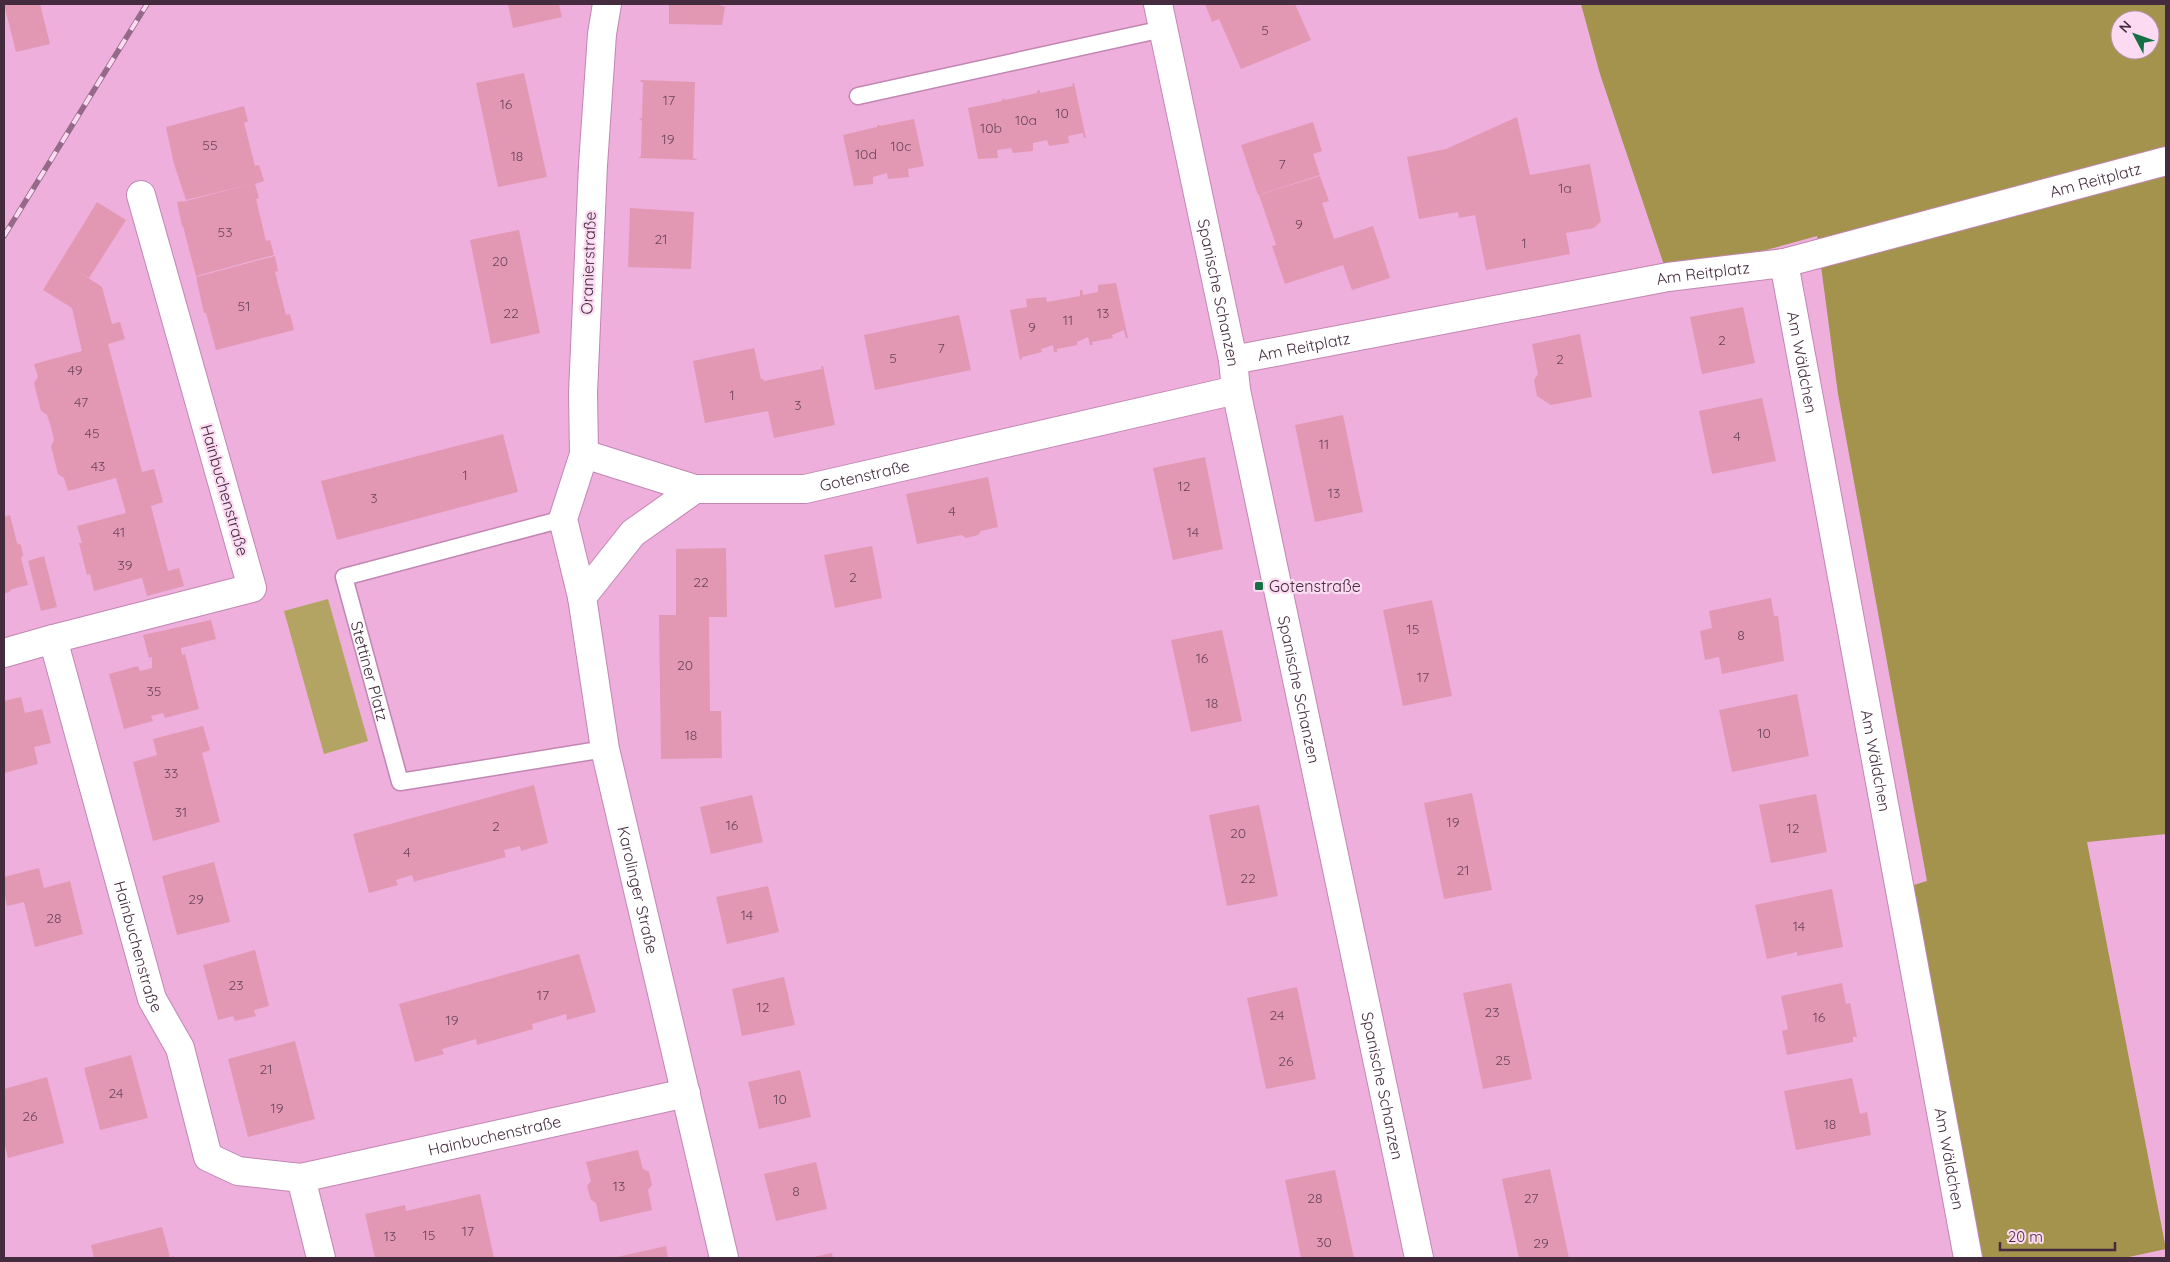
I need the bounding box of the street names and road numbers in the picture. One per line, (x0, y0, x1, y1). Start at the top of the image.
street label: Am Reitplatz (2047, 158, 2143, 202)
street label: Oranierstraße (576, 211, 600, 315)
street label: Spanische Schanzen (1194, 217, 1244, 367)
street label: Am Reitplatz (1654, 257, 1751, 289)
street label: Am Wäldchen (1783, 310, 1822, 415)
street label: Am Reitplatz (1256, 328, 1352, 365)
street label: Hainbuchenstraße (197, 422, 253, 558)
street label: Gotenstraße (818, 455, 912, 495)
street label: Spanische Schanzen (1274, 614, 1324, 765)
street label: Stettiner Platz (347, 619, 393, 723)
street label: Am Wäldchen (1857, 708, 1895, 813)
street label: Karolinger Straße (613, 824, 663, 956)
street label: Hainbuchenstraße (110, 878, 167, 1016)
street label: Spanische Schanzen (1357, 1010, 1408, 1161)
street label: Am Wäldchen (1930, 1106, 1969, 1211)
street label: Hainbuchenstraße (426, 1111, 563, 1160)

